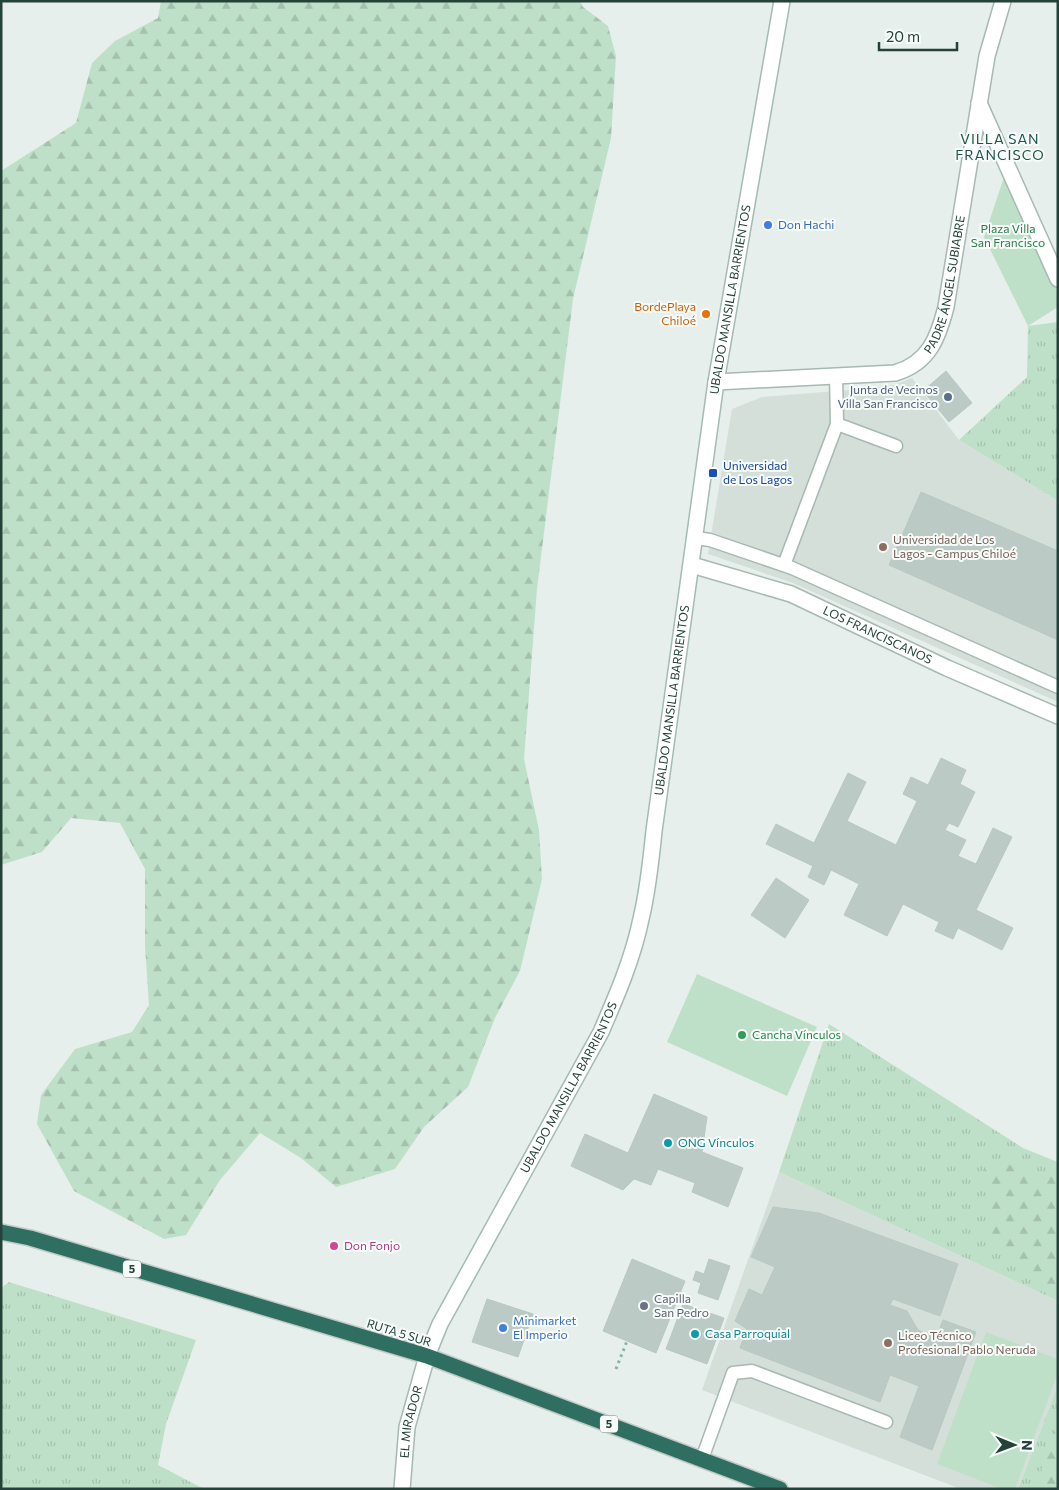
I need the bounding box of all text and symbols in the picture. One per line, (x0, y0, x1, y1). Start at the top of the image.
scale bar (879, 20, 956, 52)
text: 20 m (886, 27, 920, 45)
district label: VILLA SAN FRANCISCO (955, 130, 1045, 163)
street label: UBALDO MANSILLA BARRIENTOS (706, 204, 753, 395)
street label: PADRE ÁNGEL SUBIABRE (921, 214, 967, 356)
place label: Don Hachi (778, 217, 834, 231)
marker: Don Hachi (762, 219, 774, 231)
park label: Plaza Villa San Francisco (971, 221, 1045, 249)
place label: BordePlaya Chiloé (634, 299, 696, 327)
marker: BordePlaya Chiloé (700, 308, 712, 320)
place label: Junta de Vecinos Villa San Francisco (837, 382, 938, 410)
marker: Junta de Vecinos Villa San Francisco (942, 391, 954, 403)
place label: Universidad de Los Lagos (723, 458, 792, 486)
marker: Universidad de Los Lagos (707, 467, 719, 479)
place label: Universidad de Los Lagos - Campus Chiloé (893, 532, 1016, 560)
marker: Universidad de Los Lagos - Campus Chiloé (877, 541, 889, 553)
street label: LOS FRANCISCANOS (821, 602, 935, 666)
street label: UBALDO MANSILLA BARRIENTOS (651, 604, 691, 796)
street label: UBALDO MANSILLA BARRIENTOS (517, 999, 619, 1175)
place label: Cancha Vínculos (752, 1027, 841, 1041)
marker: Cancha Vínculos (736, 1029, 748, 1041)
place label: ONG Vínculos (678, 1135, 754, 1149)
marker: ONG Vínculos (662, 1137, 674, 1149)
place label: Don Fonjo (344, 1238, 400, 1252)
marker: Don Fonjo (328, 1240, 340, 1252)
road number: 5 (123, 1260, 141, 1278)
place label: Capilla San Pedro (654, 1291, 709, 1319)
marker: Capilla San Pedro (638, 1300, 650, 1312)
place label: Minimarket El Imperio (513, 1313, 577, 1341)
street label: RUTA 5 SUR (365, 1316, 433, 1349)
marker: Minimarket El Imperio (497, 1322, 509, 1334)
place label: Casa Parroquial (705, 1326, 790, 1340)
marker: Casa Parroquial (689, 1328, 701, 1340)
place label: Liceo Técnico Profesional Pablo Neruda (898, 1328, 1036, 1356)
marker: Liceo Técnico Profesional Pablo Neruda (882, 1337, 894, 1349)
street label: EL MIRADOR (397, 1384, 424, 1459)
road number: 5 (600, 1416, 618, 1432)
north arrow (989, 1420, 1039, 1470)
text: N (1019, 1440, 1036, 1451)

